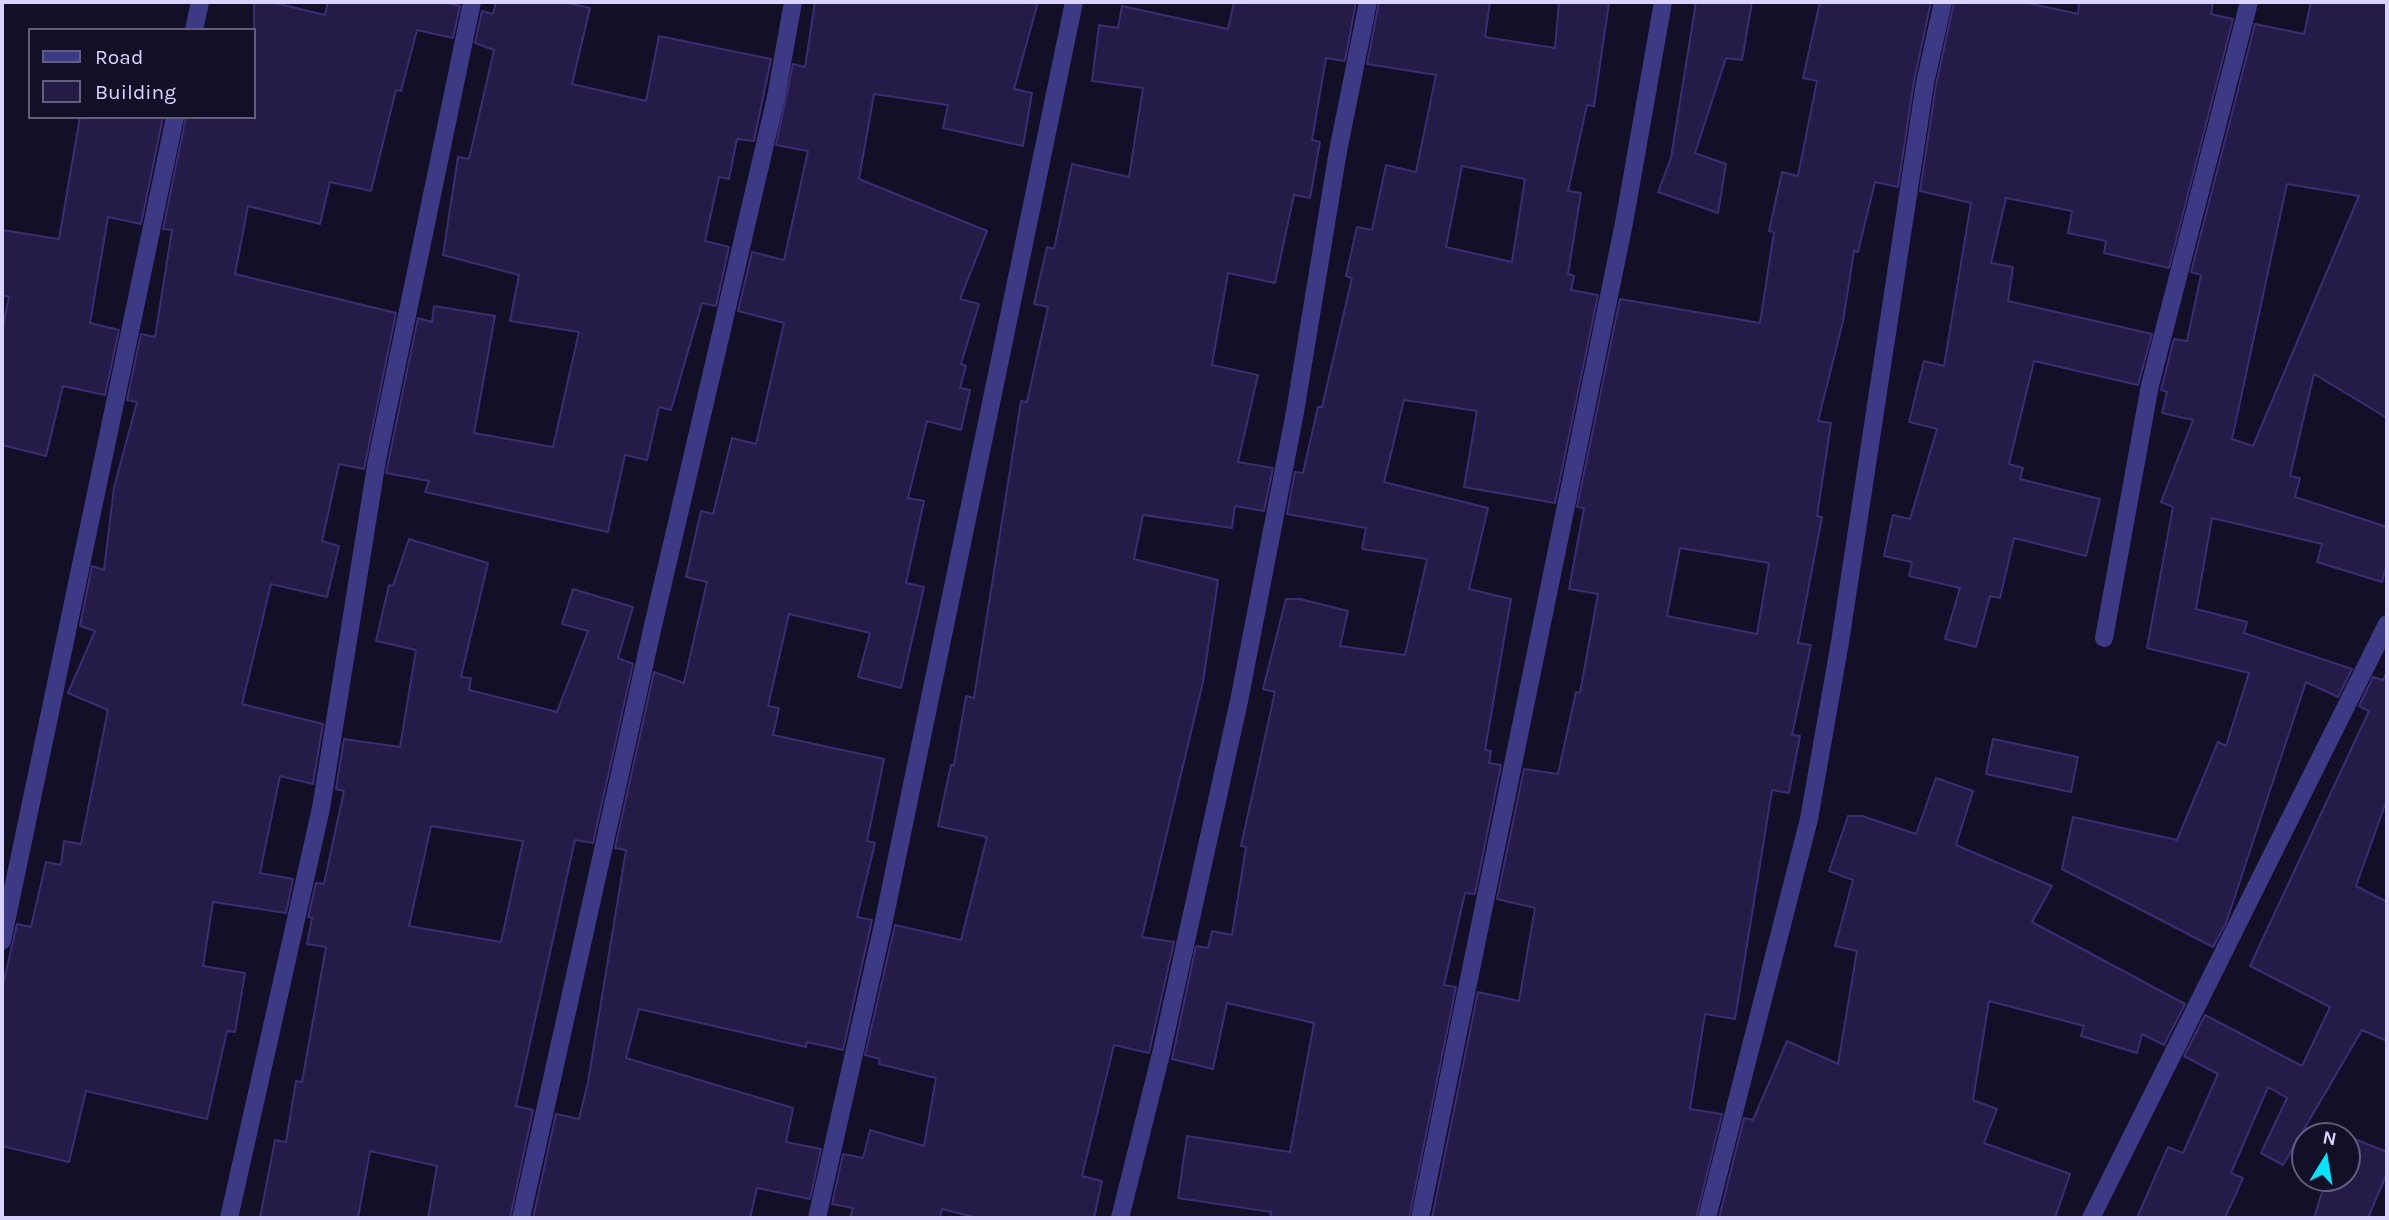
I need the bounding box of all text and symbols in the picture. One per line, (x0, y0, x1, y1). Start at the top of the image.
legend (28, 28, 256, 119)
text: Road (95, 45, 143, 69)
text: Building (95, 80, 176, 104)
north arrow (2291, 1122, 2361, 1192)
text: N (2321, 1126, 2338, 1150)

